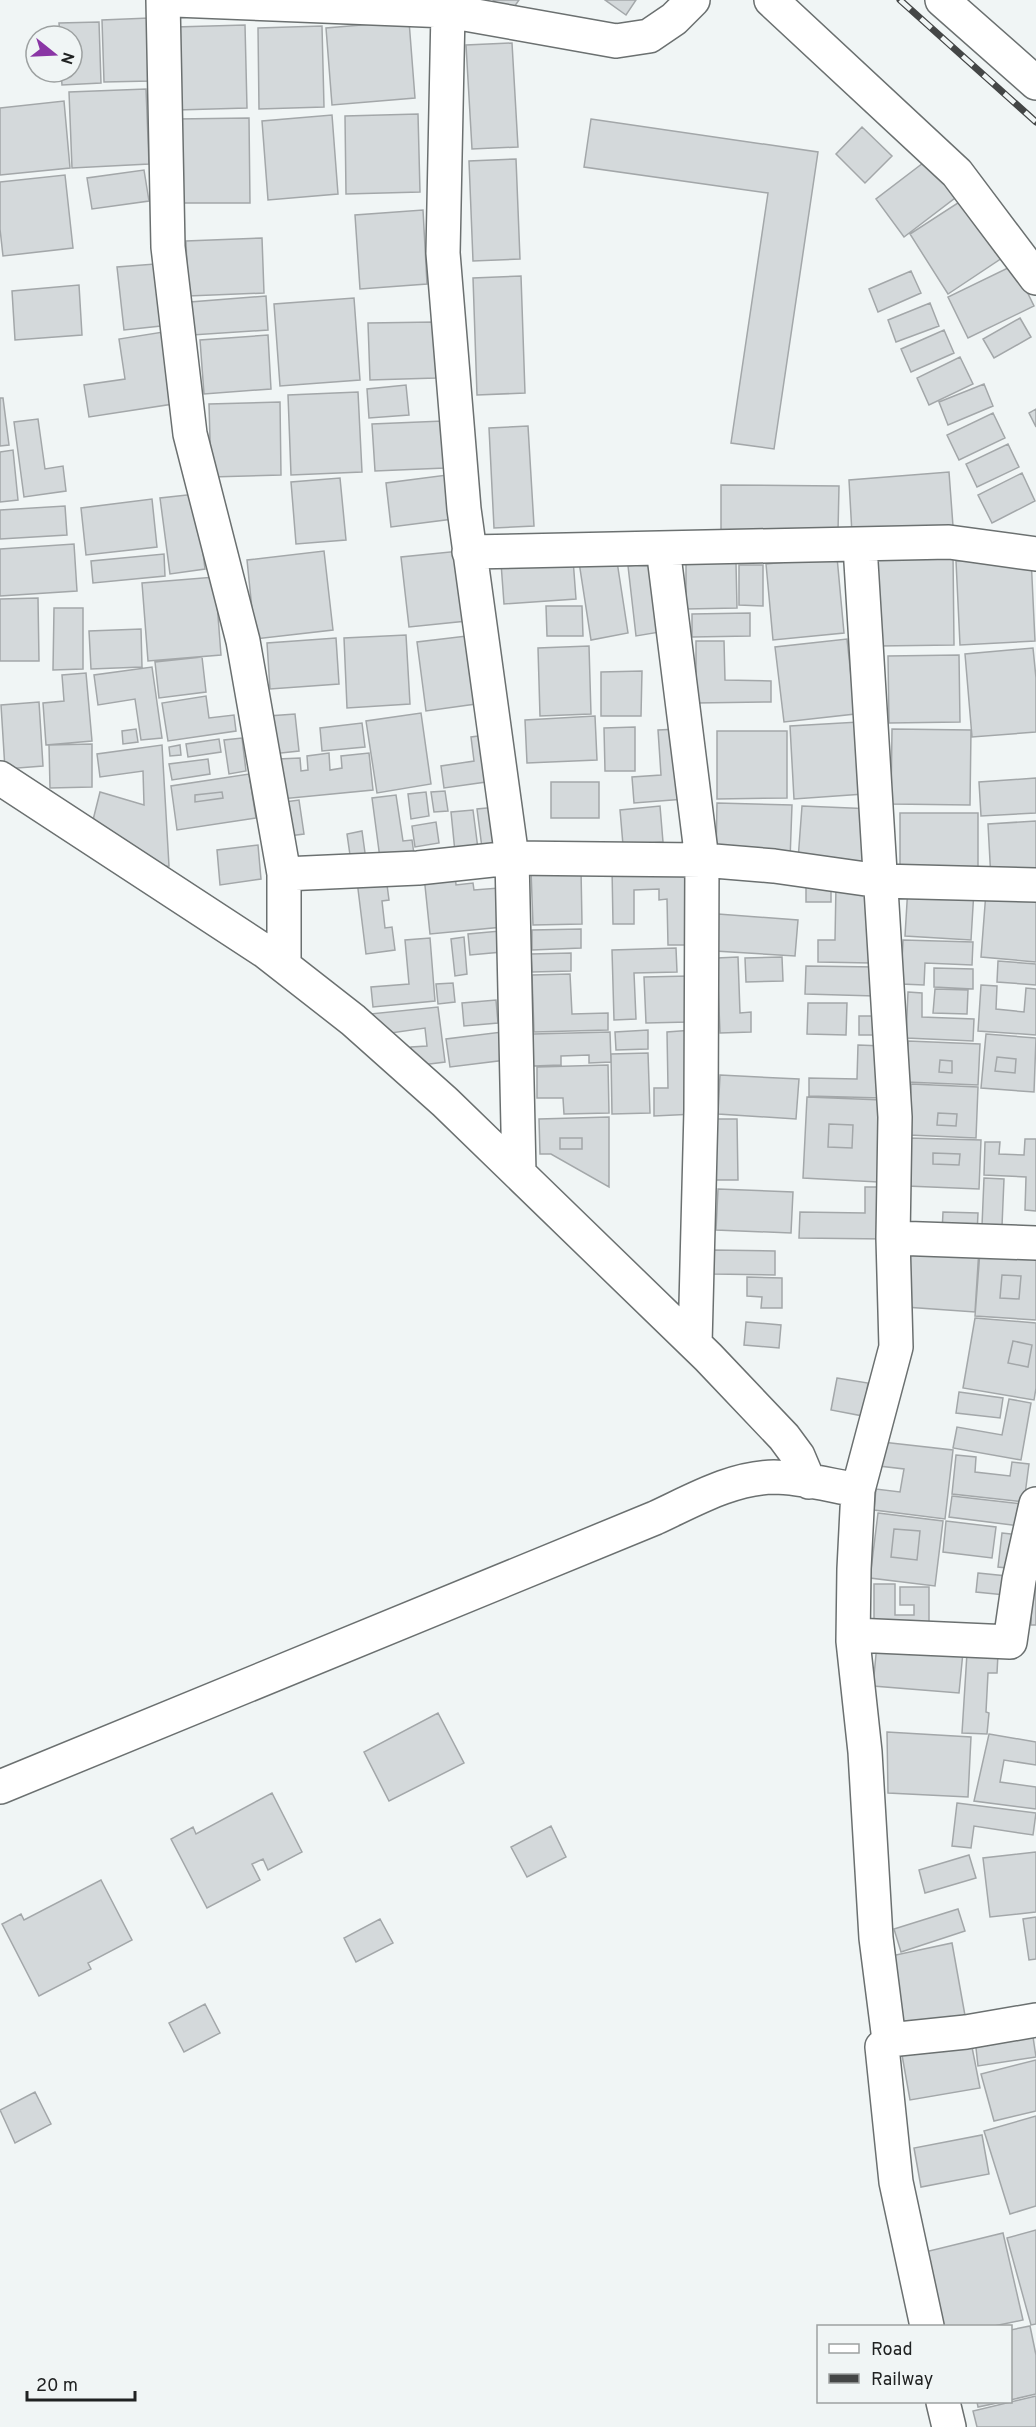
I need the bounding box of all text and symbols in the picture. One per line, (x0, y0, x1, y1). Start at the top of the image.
north arrow (24, 24, 84, 84)
text: N (55, 49, 78, 67)
legend (817, 2325, 1012, 2403)
text: Road (871, 2339, 913, 2362)
scale bar (27, 2364, 135, 2402)
text: Railway (871, 2369, 933, 2392)
text: 20 m (36, 2375, 78, 2398)

